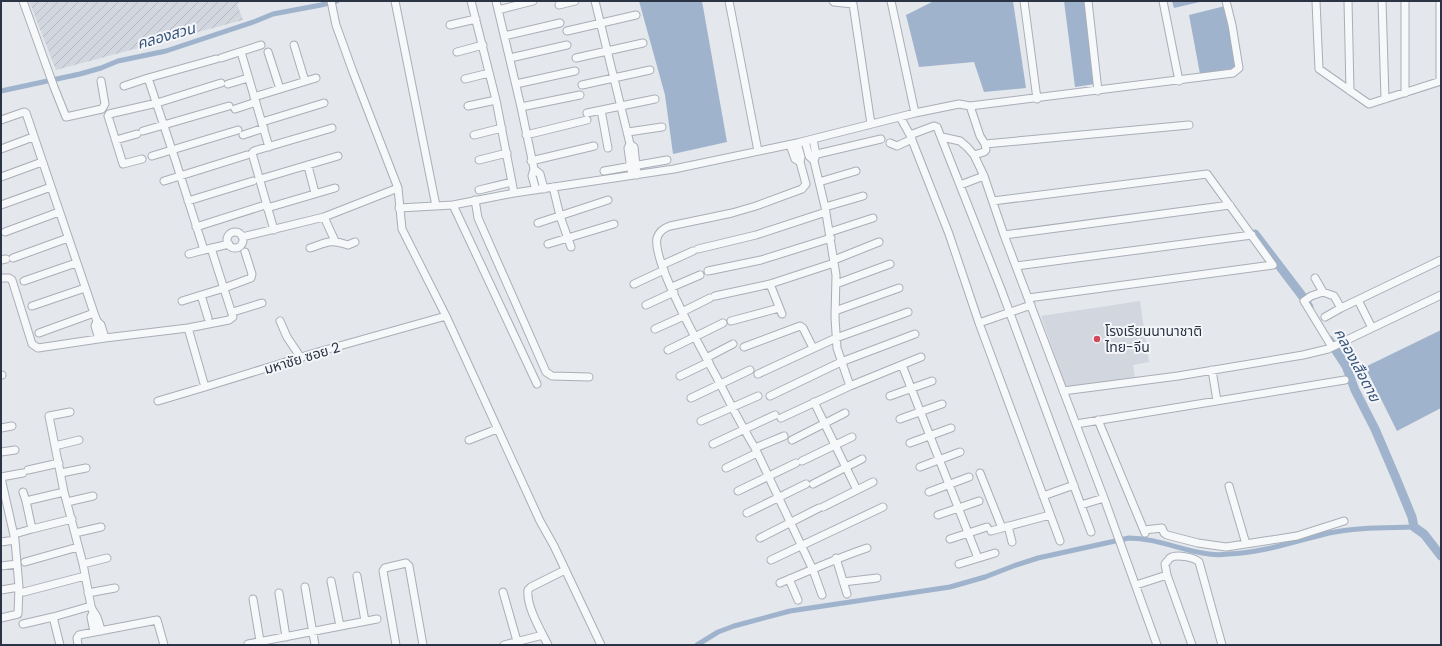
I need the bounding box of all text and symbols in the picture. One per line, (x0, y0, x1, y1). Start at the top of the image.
water label: คลองสวน (134, 17, 198, 54)
place label: โรงเรียนนานาชาติ ไทย-จีน (1104, 321, 1202, 357)
water label: คลองเสือตาย (1329, 324, 1386, 406)
marker: โรงเรียนนานาชาติ ไทย-จีน (1092, 334, 1102, 344)
street label: มหาชัย ซอย 2 (262, 337, 342, 379)

